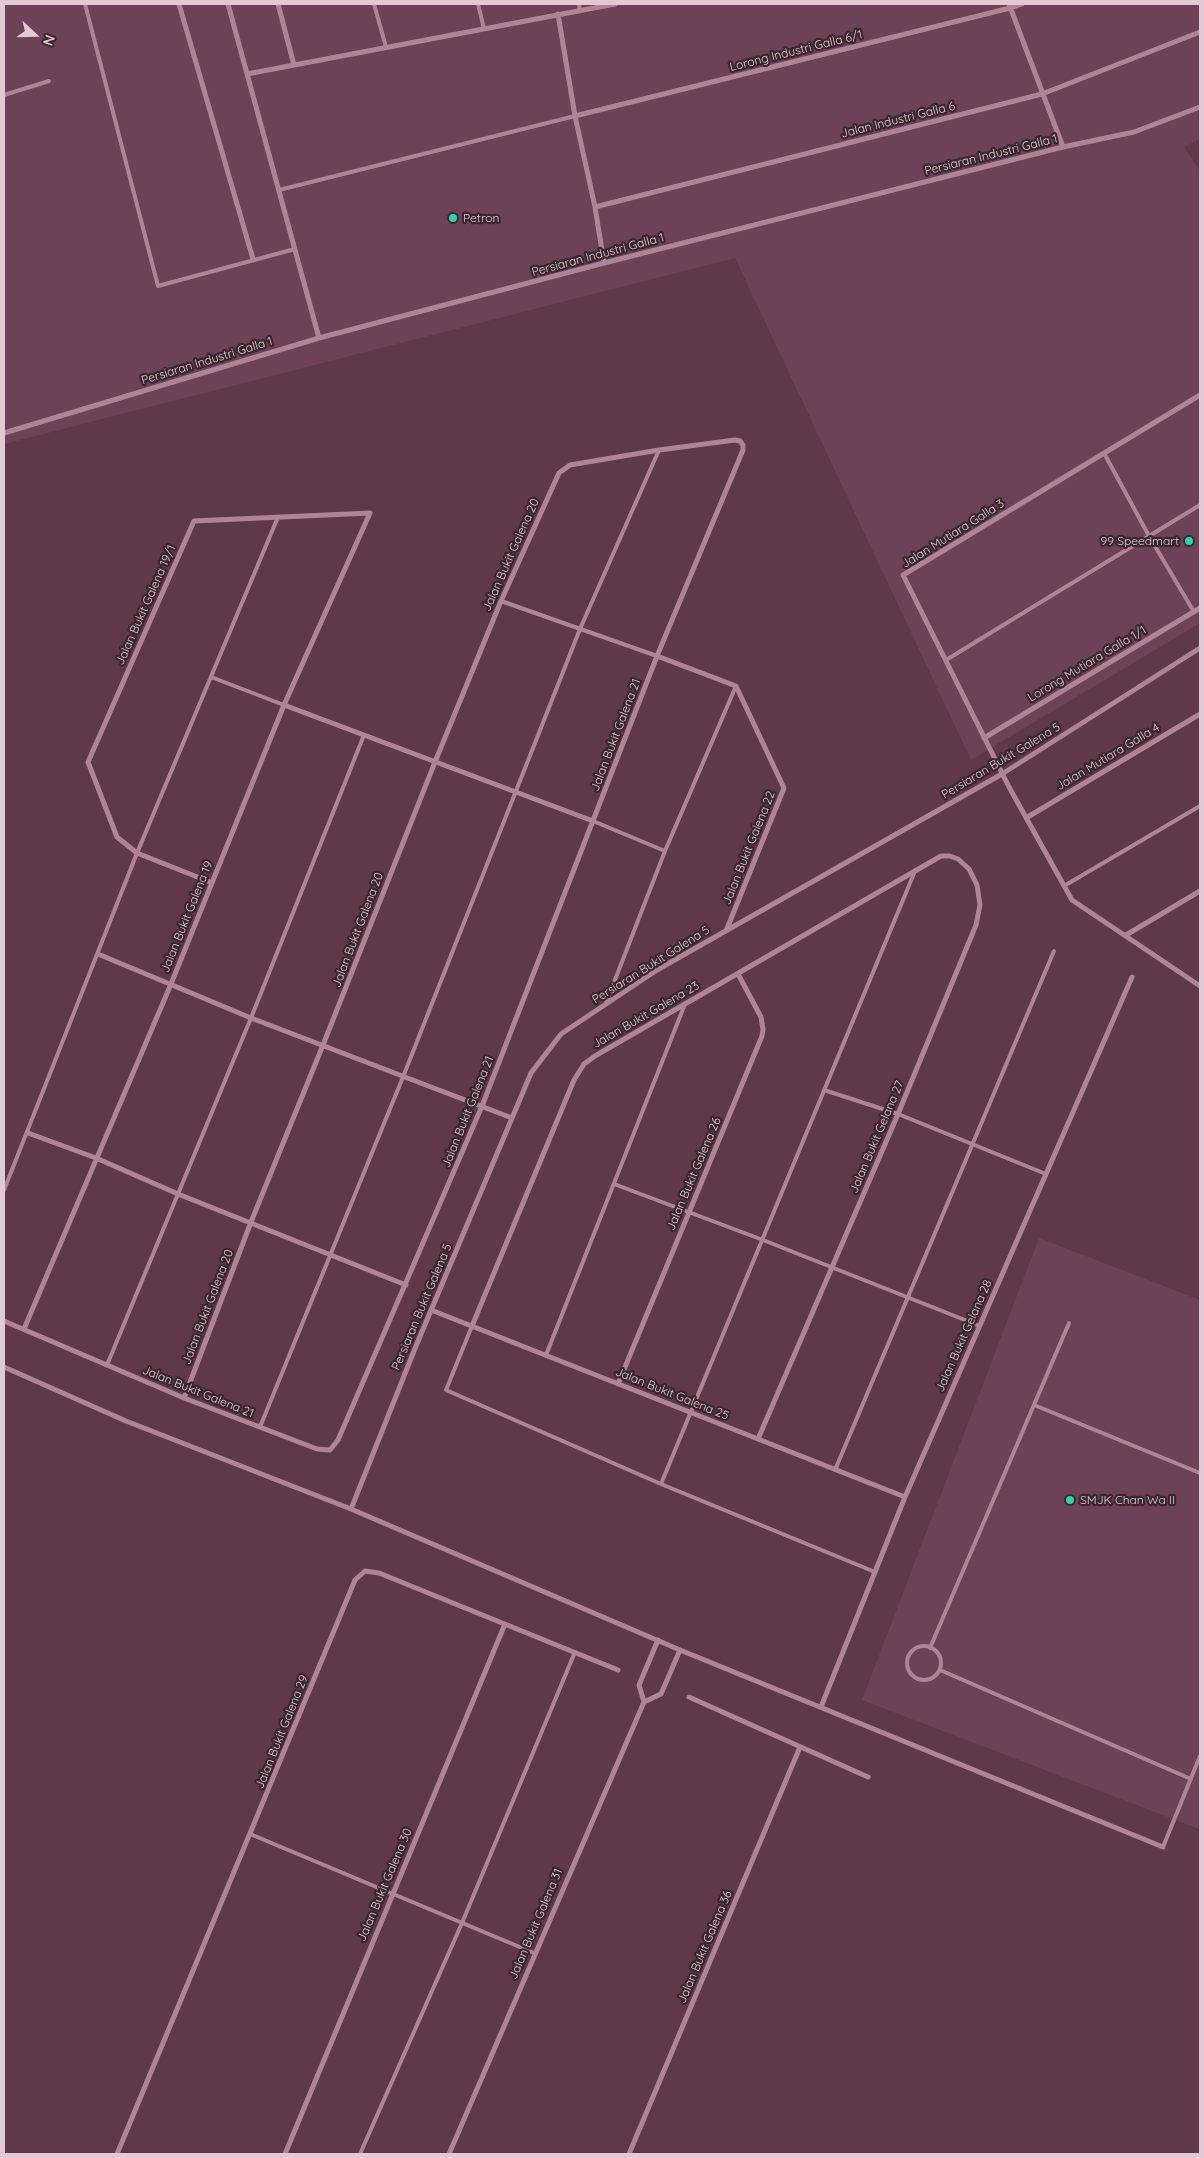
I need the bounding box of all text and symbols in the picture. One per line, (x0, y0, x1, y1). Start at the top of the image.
north arrow (10, 10, 60, 60)
street label: Lorong Industri Galla 6/1 (728, 28, 864, 74)
text: N (39, 32, 59, 48)
street label: Jalan Industri Galla 6 (839, 99, 957, 141)
street label: Persiaran Industri Galla 1 (923, 131, 1059, 179)
place label: Petron (463, 211, 499, 225)
marker: Petron (447, 212, 459, 224)
street label: Persiaran Industri Galla 1 (530, 230, 666, 280)
street label: Persiaran Industri Galla 1 (140, 334, 274, 388)
street label: Jalan Bukit Galena 20 (480, 496, 542, 614)
street label: Jalan Mutiara Galla 3 (899, 497, 1007, 571)
place label: 99 Speedmart (1101, 534, 1179, 548)
marker: 99 Speedmart (1183, 535, 1195, 547)
street label: Jalan Bukit Galena 19/1 (113, 543, 179, 667)
street label: Lorong Mutiara Galla 1/1 (1025, 623, 1149, 705)
street label: Jalan Bukit Galena 21 (588, 677, 644, 793)
street label: Persiaran Bukit Galena 5 (939, 720, 1063, 802)
street label: Jalan Mutiara Galla 4 (1054, 720, 1162, 794)
street label: Jalan Bukit Galena 22 (720, 789, 778, 907)
street label: Jalan Bukit Galena 19 (158, 859, 216, 975)
street label: Jalan Bukit Galena 20 (329, 871, 387, 989)
street label: Persiaran Bukit Galena 5 (589, 923, 713, 1007)
street label: Jalan Bukit Galena 23 (590, 979, 702, 1051)
street label: Jalan Bukit Galena 21 (439, 1054, 497, 1170)
street label: Jalan Bukit Gelana 27 (847, 1079, 907, 1195)
street label: Jalan Bukit Galena 26 (664, 1115, 724, 1233)
street label: Persiaran Bukit Galena 5 (389, 1242, 455, 1372)
street label: Jalan Bukit Galena 20 (179, 1248, 237, 1366)
street label: Jalan Bukit Gelana 28 (933, 1278, 995, 1394)
street label: Jalan Bukit Galena 21 (140, 1363, 256, 1421)
street label: Jalan Bukit Galena 25 (613, 1365, 731, 1423)
place label: SMJK Chan Wa II (1080, 1493, 1175, 1507)
marker: SMJK Chan Wa II (1064, 1494, 1076, 1506)
street label: Jalan Bukit Galena 29 (253, 1673, 311, 1791)
street label: Jalan Bukit Galena 30 (355, 1826, 415, 1944)
street label: Jalan Bukit Galena 31 (506, 1867, 566, 1981)
street label: Jalan Bukit Galena 36 (675, 1889, 735, 2005)

